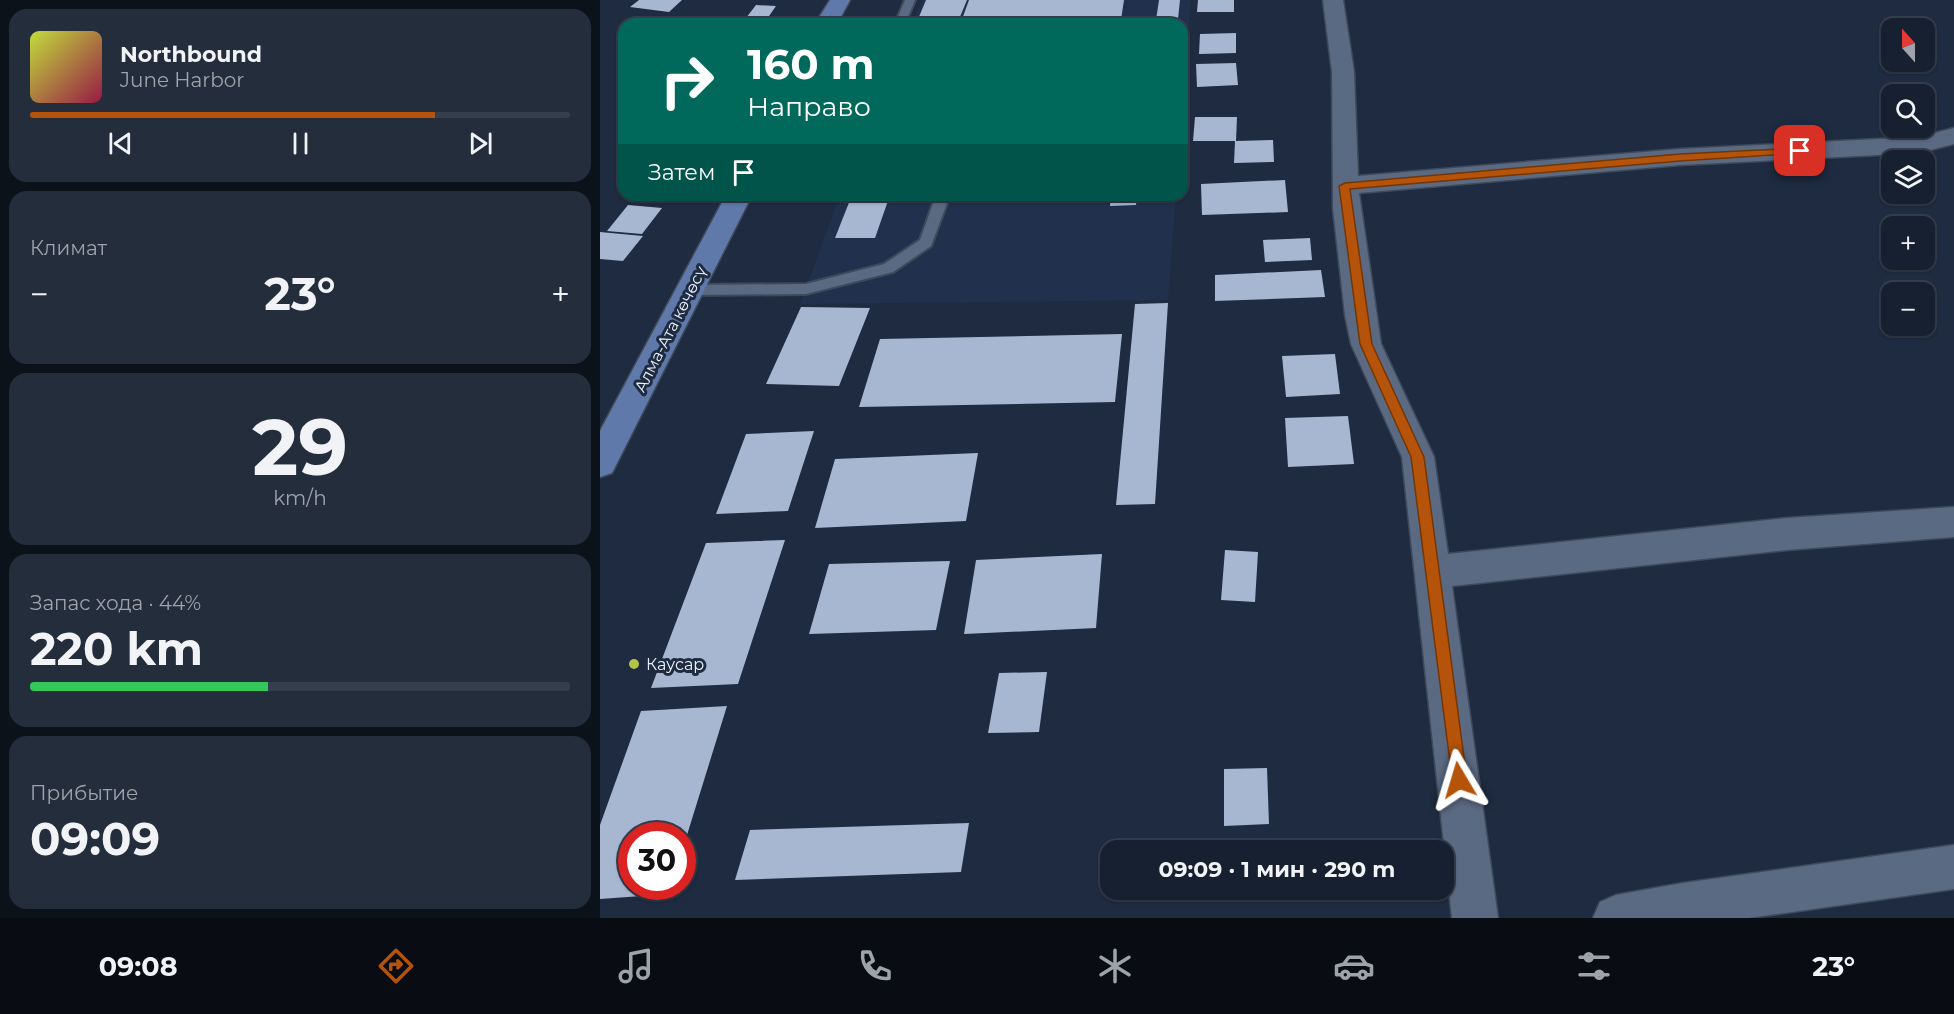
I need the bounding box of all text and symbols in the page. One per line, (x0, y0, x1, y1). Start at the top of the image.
north arrow (1881, 18, 1935, 72)
map controls (1881, 18, 1935, 336)
text: 160 m (747, 38, 875, 90)
text: Northbound (120, 41, 262, 68)
icon: right (648, 42, 726, 120)
text: June Harbor (120, 68, 244, 92)
button: search (1881, 84, 1935, 138)
text: Направо (747, 90, 871, 123)
pin (1774, 125, 1825, 176)
icon: previous (104, 127, 137, 160)
icon: pause (284, 127, 317, 160)
icon: next (464, 127, 497, 160)
icon: arrive (1783, 134, 1816, 167)
button: layers (1881, 150, 1935, 204)
icon: arrive (727, 156, 760, 189)
text: Затем (648, 159, 715, 186)
button: + (1881, 216, 1935, 270)
text: Климат (30, 236, 107, 260)
street label: Алма-Ата көчөсү (630, 263, 710, 395)
text: 23° (264, 266, 336, 321)
text: − (30, 274, 49, 314)
text: + (551, 274, 570, 314)
button: − (1881, 282, 1935, 336)
text: 29 (252, 399, 348, 495)
text: km/h (273, 486, 327, 510)
text: Запас хода · 44% (30, 591, 201, 615)
text: 220 km (30, 621, 203, 676)
place label: Каусар (646, 655, 704, 674)
marker: Каусар (627, 657, 641, 671)
position arrow (1427, 748, 1491, 812)
text: Прибытие (30, 781, 138, 805)
text: 09:09 (30, 811, 160, 866)
speed limit sign: 30 (618, 822, 696, 900)
text: 09:09 · 1 мин · 290 m (1159, 856, 1395, 883)
icon: directions (375, 945, 417, 987)
icon: music (615, 945, 657, 987)
icon: phone (854, 945, 896, 987)
icon: climate (1094, 945, 1136, 987)
icon: car (1333, 945, 1375, 987)
icon: filters (1573, 945, 1615, 987)
text: 09:08 (99, 950, 178, 983)
text: 23° (1812, 950, 1855, 983)

